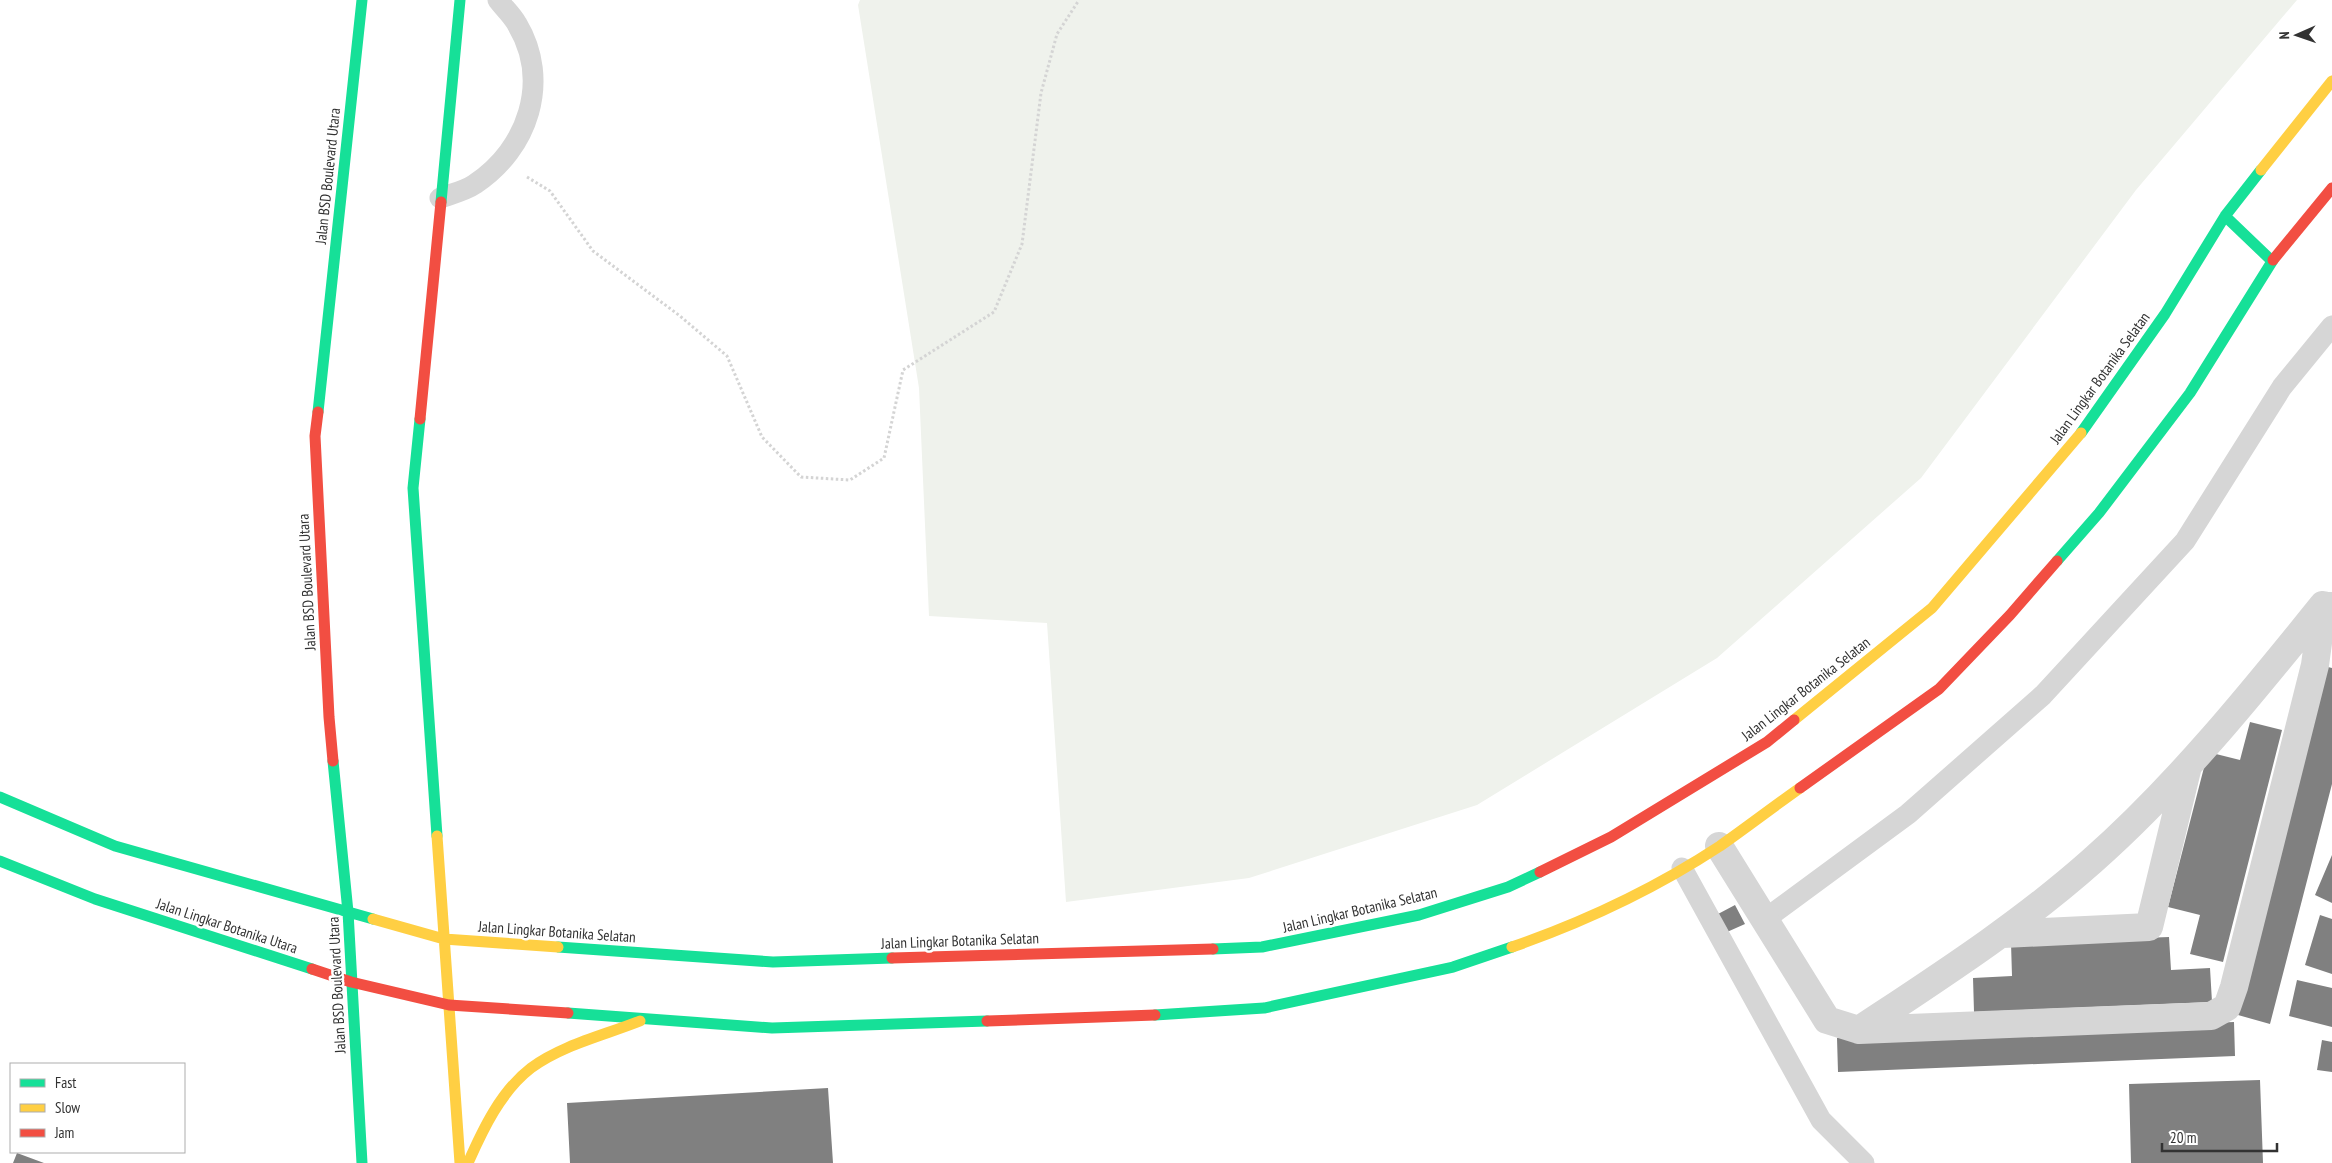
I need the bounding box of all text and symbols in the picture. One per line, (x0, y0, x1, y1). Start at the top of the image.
north arrow (2272, 10, 2322, 60)
text: N (2275, 31, 2293, 40)
street label: Jalan BSD Boulevard Utara (311, 107, 344, 246)
street label: Jalan Lingkar Botanika Selatan (2045, 308, 2154, 448)
street label: Jalan BSD Boulevard Utara (293, 513, 320, 652)
street label: Jalan Lingkar Botanika Selatan (1737, 633, 1874, 745)
street label: Jalan Lingkar Botanika Selatan (1280, 882, 1439, 937)
street label: Jalan Lingkar Botanika Utara (153, 893, 300, 957)
street label: Jalan BSD Boulevard Utara (323, 916, 350, 1055)
street label: Jalan Lingkar Botanika Selatan (477, 916, 636, 946)
street label: Jalan Lingkar Botanika Selatan (880, 928, 1039, 953)
legend (10, 1063, 185, 1153)
text: Fast (55, 1073, 76, 1092)
text: Slow (55, 1098, 80, 1117)
scale bar (2162, 1120, 2277, 1152)
text: Jam (54, 1123, 74, 1142)
text: 20 m (2170, 1128, 2196, 1147)

